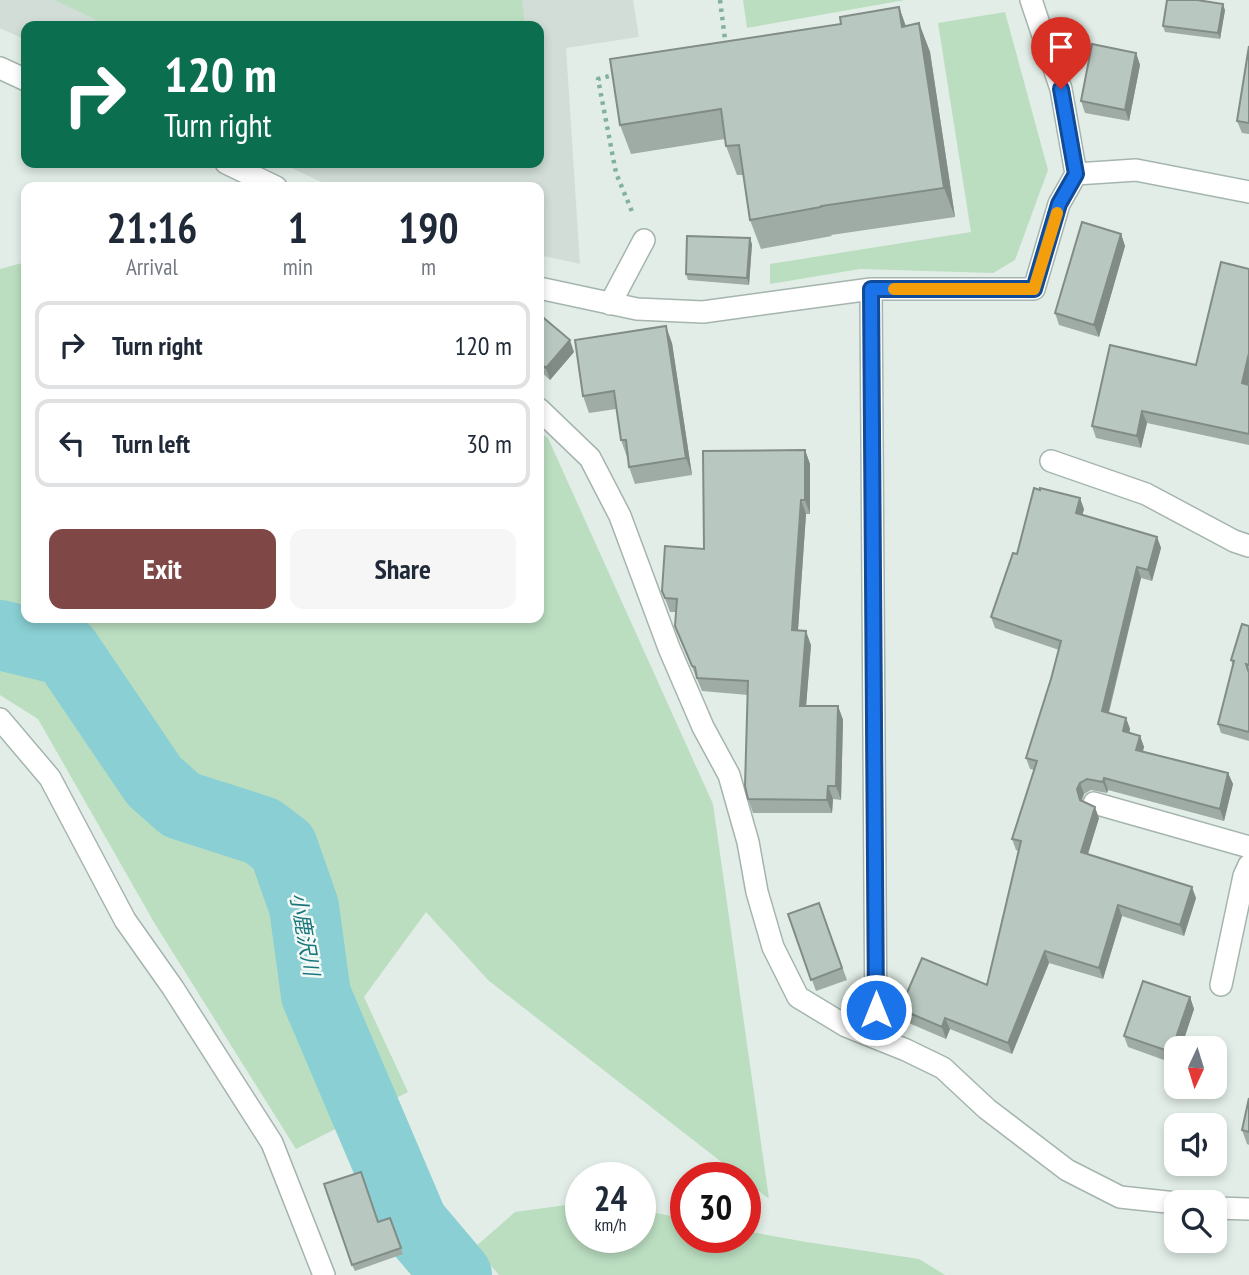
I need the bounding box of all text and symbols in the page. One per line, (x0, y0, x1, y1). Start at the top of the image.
pin (1031, 17, 1091, 89)
icon: arrive (1042, 28, 1080, 66)
text: 120 m (164, 42, 277, 106)
icon: right (49, 49, 140, 140)
text: Turn right (164, 104, 272, 146)
text: 21:16 (106, 200, 197, 255)
text: 1 (288, 200, 308, 255)
text: 190 (398, 200, 459, 255)
text: Arrival (126, 252, 178, 281)
text: min (283, 252, 313, 281)
text: m (421, 252, 436, 281)
icon: right (53, 326, 91, 364)
text: Turn right (112, 329, 203, 362)
text: 120 m (454, 329, 512, 362)
icon: left (53, 424, 91, 462)
text: Turn left (112, 427, 190, 460)
text: 30 m (466, 427, 512, 460)
button: Exit (49, 529, 276, 609)
button: Share (290, 529, 516, 609)
water label: 小鹿沢川 (284, 890, 326, 980)
position arrow (839, 973, 913, 1047)
north arrow (1164, 1036, 1227, 1099)
map controls (1164, 1036, 1227, 1253)
button: sound (1164, 1113, 1227, 1176)
speed limit sign: 30 (670, 1162, 761, 1253)
text: 24 (594, 1175, 627, 1221)
button: search (1164, 1190, 1227, 1253)
text: km/h (595, 1213, 626, 1236)

